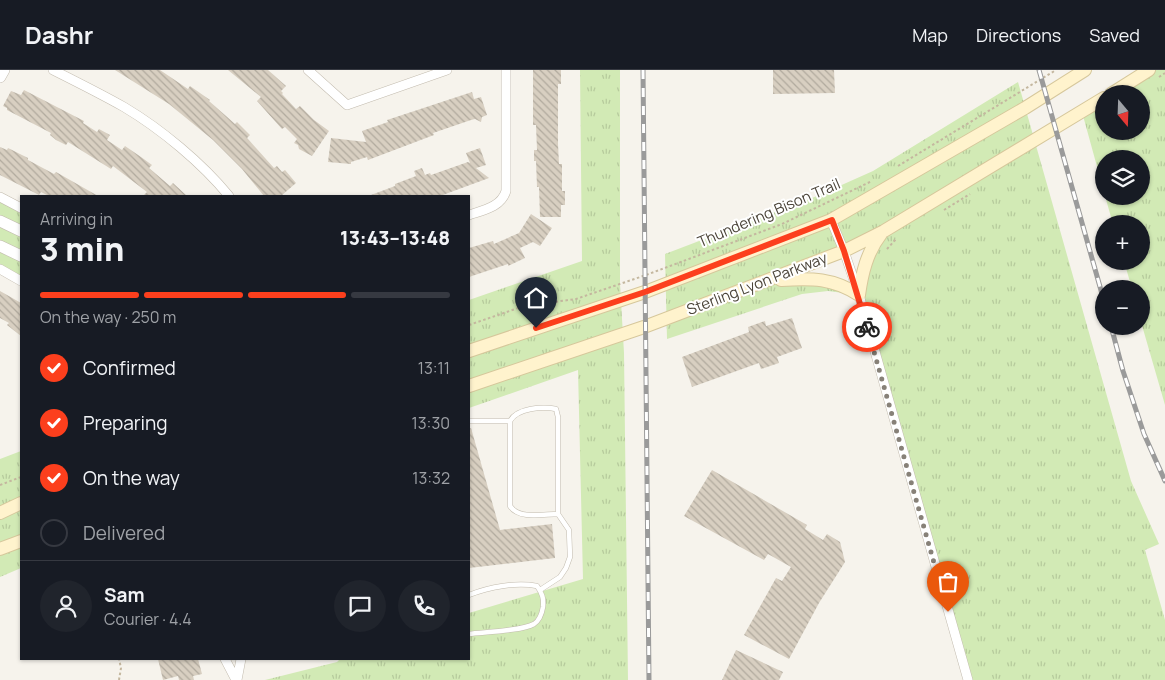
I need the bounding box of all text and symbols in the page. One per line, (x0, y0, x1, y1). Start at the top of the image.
text: Dashr (25, 18, 93, 51)
text: Map (912, 23, 948, 47)
text: Directions (976, 23, 1061, 47)
text: Saved (1089, 23, 1140, 47)
north arrow (1095, 85, 1150, 140)
map controls (1095, 85, 1150, 335)
button: layers (1095, 150, 1150, 205)
street label: Thundering Bison Trail (694, 173, 843, 252)
text: Arriving in (40, 208, 113, 230)
button: + (1095, 215, 1150, 270)
text: 13:43–13:48 (340, 225, 450, 251)
text: 3 min (40, 227, 124, 271)
street label: Sterling Lyon Parkway (684, 247, 830, 320)
pin (515, 277, 557, 328)
button: − (1095, 280, 1150, 335)
icon: home (522, 284, 550, 312)
courier (842, 302, 892, 352)
text: On the way · 250 m (40, 306, 176, 328)
icon: bike (853, 313, 881, 341)
icon: check (40, 354, 68, 382)
text: Confirmed (83, 355, 176, 381)
text: 13:11 (418, 357, 450, 379)
icon: check (40, 409, 68, 437)
text: Preparing (83, 410, 168, 436)
text: 13:30 (412, 412, 450, 434)
icon: check (40, 464, 68, 492)
text: On the way (83, 465, 180, 491)
text: 13:32 (412, 467, 450, 489)
text: Delivered (83, 520, 165, 546)
pin (927, 561, 969, 612)
icon: bag (934, 568, 962, 596)
button: person (40, 580, 92, 632)
button: chat (334, 580, 386, 632)
button: phone (398, 580, 450, 632)
text: Sam (104, 582, 145, 608)
text: Courier · 4.4 (104, 608, 192, 630)

